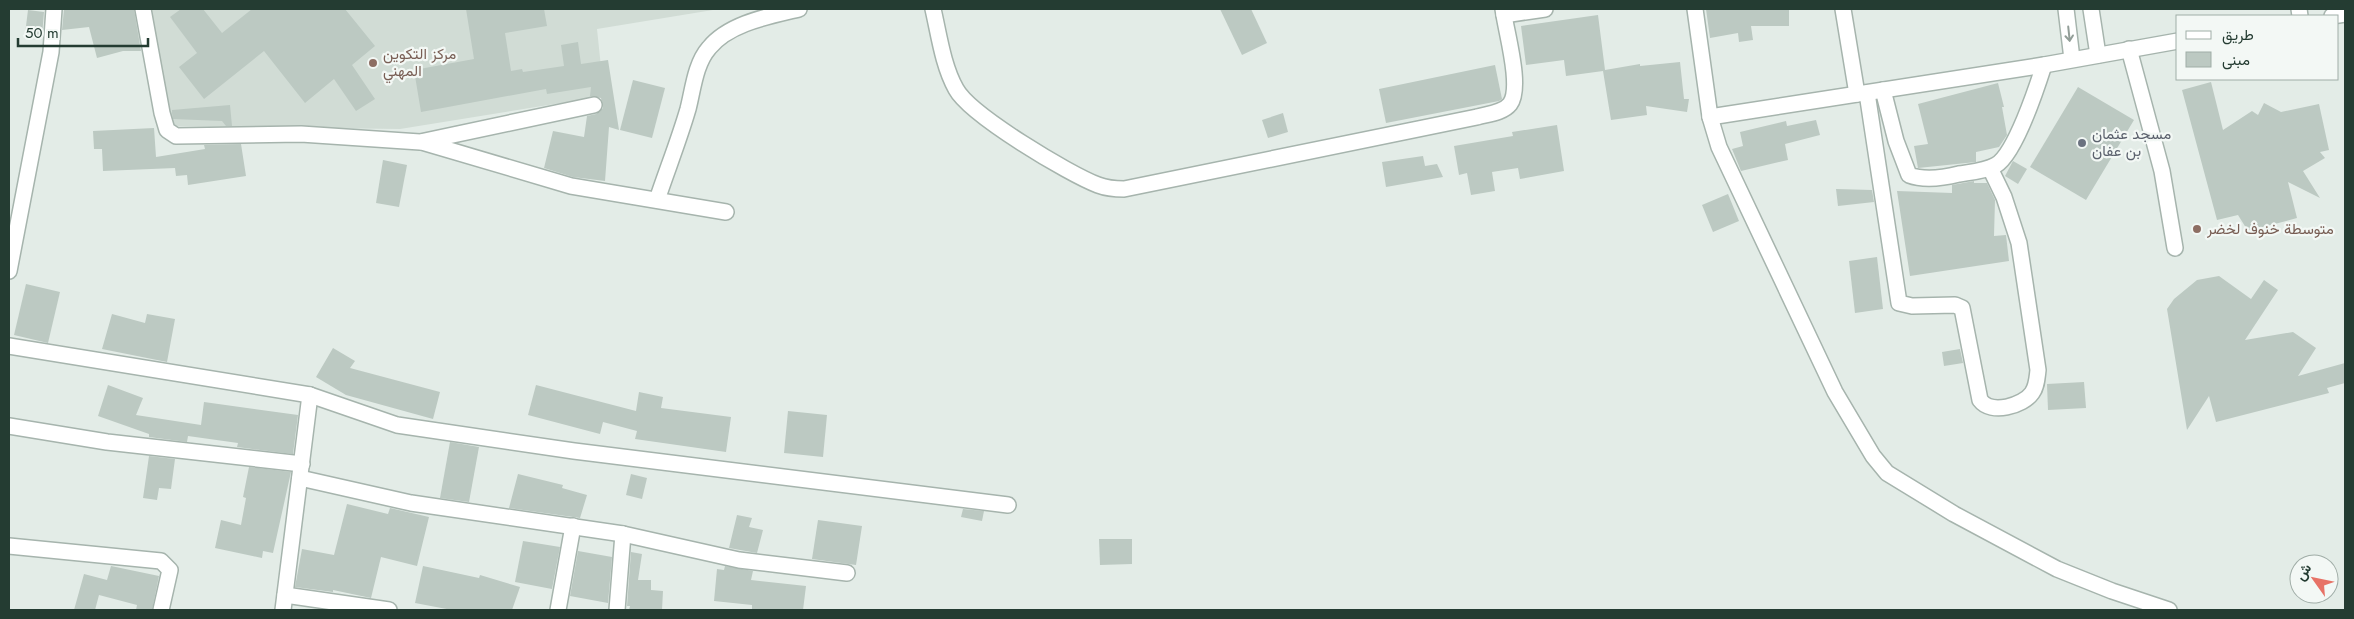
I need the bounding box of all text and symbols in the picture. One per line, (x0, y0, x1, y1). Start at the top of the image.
scale bar (18, 15, 148, 47)
legend (2176, 15, 2339, 80)
text: 50 m (25, 22, 59, 44)
text: طريق (2222, 24, 2254, 46)
one-way arrow (2064, 26, 2074, 42)
place label: مركز التكوين المهني (383, 43, 456, 84)
text: مبنى (2222, 49, 2250, 71)
marker: مركز التكوين المهني (367, 57, 379, 69)
place label: مسجد عثمان بن عفان (2092, 123, 2171, 162)
marker: مسجد عثمان بن عفان (2076, 137, 2088, 149)
place label: متوسطة خنوف لخضر (2206, 218, 2334, 240)
marker: متوسطة خنوف لخضر (2191, 223, 2203, 235)
north arrow (2289, 554, 2339, 604)
text: ش (2290, 559, 2316, 584)

